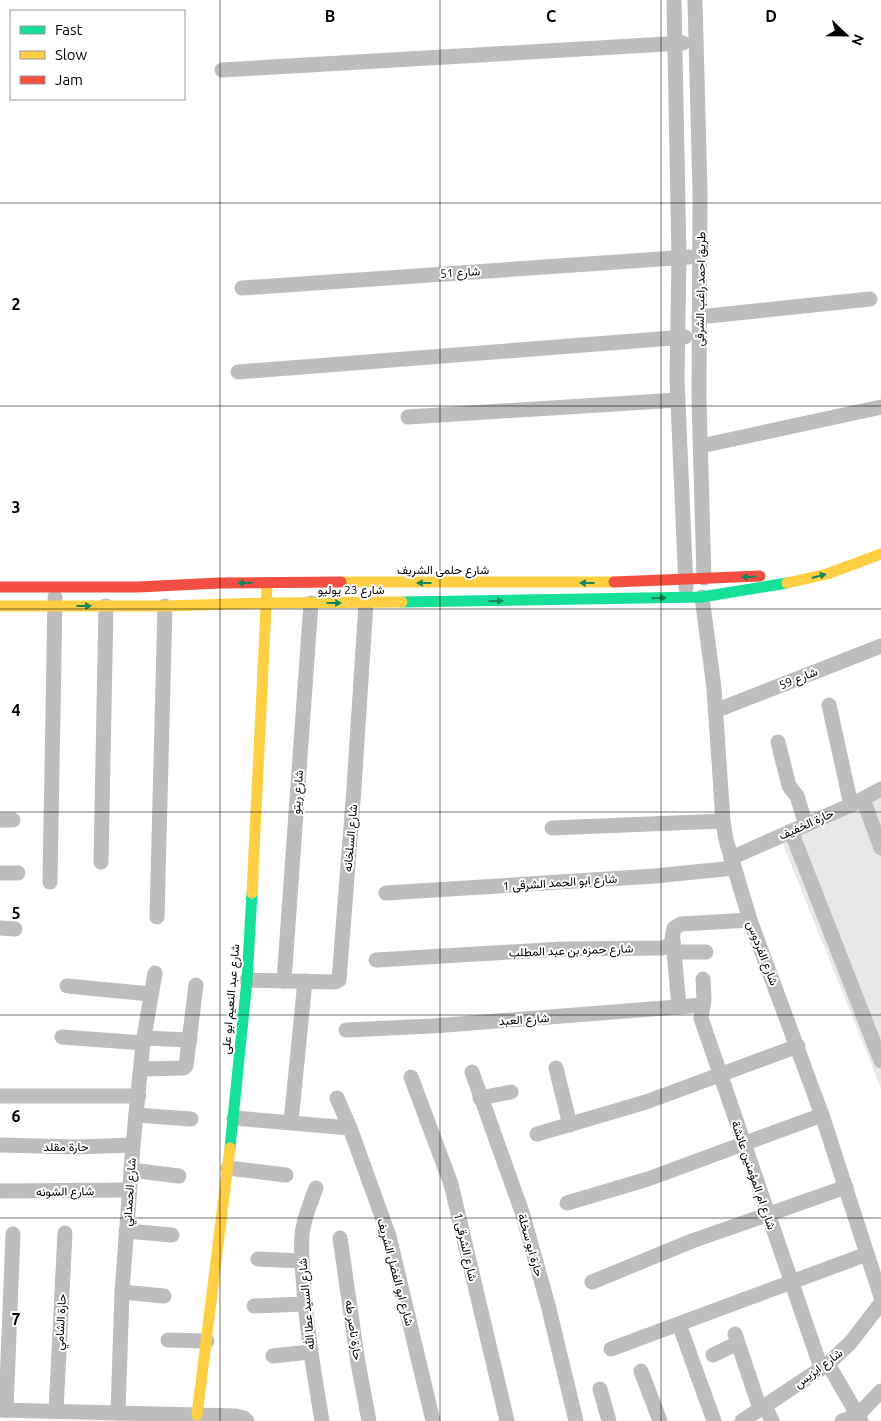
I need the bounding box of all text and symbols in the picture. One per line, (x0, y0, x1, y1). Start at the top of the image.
text: B (325, 7, 335, 25)
text: C (546, 7, 556, 25)
text: D (765, 7, 777, 25)
legend (10, 10, 185, 100)
north arrow (821, 10, 871, 60)
text: Fast (55, 21, 83, 38)
text: N (849, 32, 867, 48)
text: Slow (55, 46, 88, 63)
text: Jam (55, 71, 83, 88)
street label: طريق احمد راغب الشرقى (693, 231, 710, 346)
street label: شارع 51 (439, 264, 481, 283)
text: 2 (11, 295, 21, 313)
text: 3 (11, 498, 21, 516)
street label: شارع حلمى الشريف (397, 563, 489, 579)
one-way arrow (811, 572, 826, 580)
one-way arrow (741, 573, 757, 581)
one-way arrow (236, 579, 252, 587)
one-way arrow (416, 579, 432, 587)
one-way arrow (579, 579, 595, 587)
street label: شارع 23 يوليو (318, 583, 384, 599)
one-way arrow (651, 594, 667, 602)
one-way arrow (488, 597, 504, 605)
one-way arrow (326, 599, 342, 607)
one-way arrow (76, 602, 92, 610)
street label: شارع 59 (777, 664, 820, 694)
text: 4 (11, 701, 21, 719)
street label: شارع ريتو (289, 769, 308, 815)
street label: شارع السلخانه (341, 804, 362, 873)
street label: حارة الخفيف (777, 806, 836, 844)
street label: شارع ابو الحمد الشرقى 1 (502, 872, 618, 895)
text: 5 (11, 904, 21, 922)
street label: شارع الفردوس (742, 919, 781, 988)
street label: شارع حمزه بن عبد المطلب (509, 941, 634, 962)
street label: شارع عبد النعيم ابو على (219, 943, 244, 1055)
street label: شارع العبد (498, 1011, 550, 1030)
text: 6 (11, 1107, 21, 1125)
street label: شارع ام المؤمنين عائشة (726, 1119, 779, 1232)
street label: حارة مقلد (43, 1140, 89, 1155)
street label: شارع الحمداني (120, 1157, 142, 1227)
street label: شارع الشونه (36, 1184, 94, 1201)
street label: شارع الشرقى 1 (449, 1211, 480, 1283)
street label: حارة ابو سخلة (514, 1212, 546, 1278)
street label: شارع ابو الفضل الشريف (373, 1217, 417, 1328)
street label: شارع السيد عطا الله (296, 1257, 319, 1350)
street label: حارة الشامي (52, 1293, 72, 1351)
street label: حارة ناصر طه (341, 1299, 365, 1361)
text: 7 (11, 1310, 21, 1328)
street label: شارع ايزيس (791, 1346, 846, 1393)

